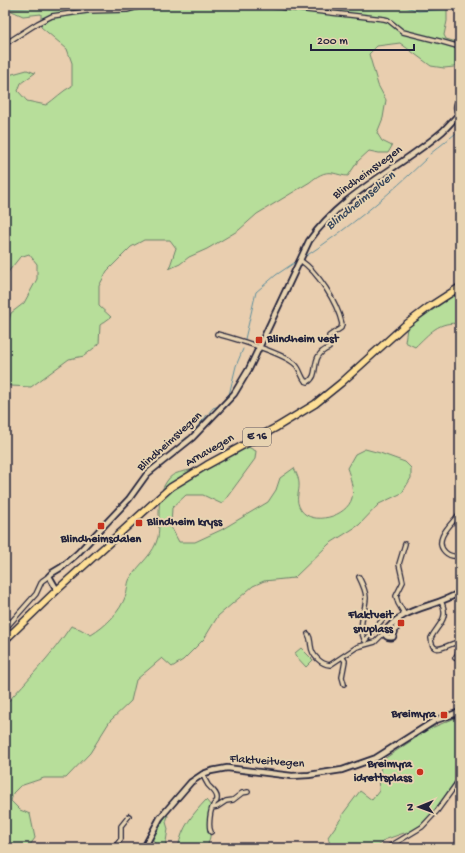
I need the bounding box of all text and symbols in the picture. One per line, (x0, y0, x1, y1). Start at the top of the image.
scale bar (311, 26, 414, 52)
text: 200 m (317, 35, 348, 49)
street label: Blindheimsvegen (330, 143, 406, 203)
water label: Blindheimselven (323, 168, 399, 234)
place label: Blindheim vest (266, 333, 340, 347)
marker: Blindheim vest (254, 335, 264, 345)
street label: Blindheimsvegen (134, 409, 206, 475)
road number: E 16 (243, 428, 271, 446)
street label: Arnavegen (183, 431, 237, 471)
place label: Blindheim kryss (146, 516, 223, 530)
marker: Blindheim kryss (134, 518, 144, 528)
marker: Blindheimsdalen (96, 521, 106, 531)
place label: Blindheimsdalen (60, 533, 142, 547)
place label: Flaktveit snuplass (347, 609, 394, 637)
marker: Flaktveit snuplass (396, 618, 406, 628)
place label: Breimyra (390, 708, 437, 722)
marker: Breimyra (439, 710, 449, 720)
street label: Flaktveitvegen (228, 752, 305, 772)
place label: Breimyra idrettsplass (354, 758, 413, 786)
marker: Breimyra idrettsplass (415, 767, 425, 777)
north arrow (399, 787, 439, 827)
text: N (405, 803, 417, 811)

